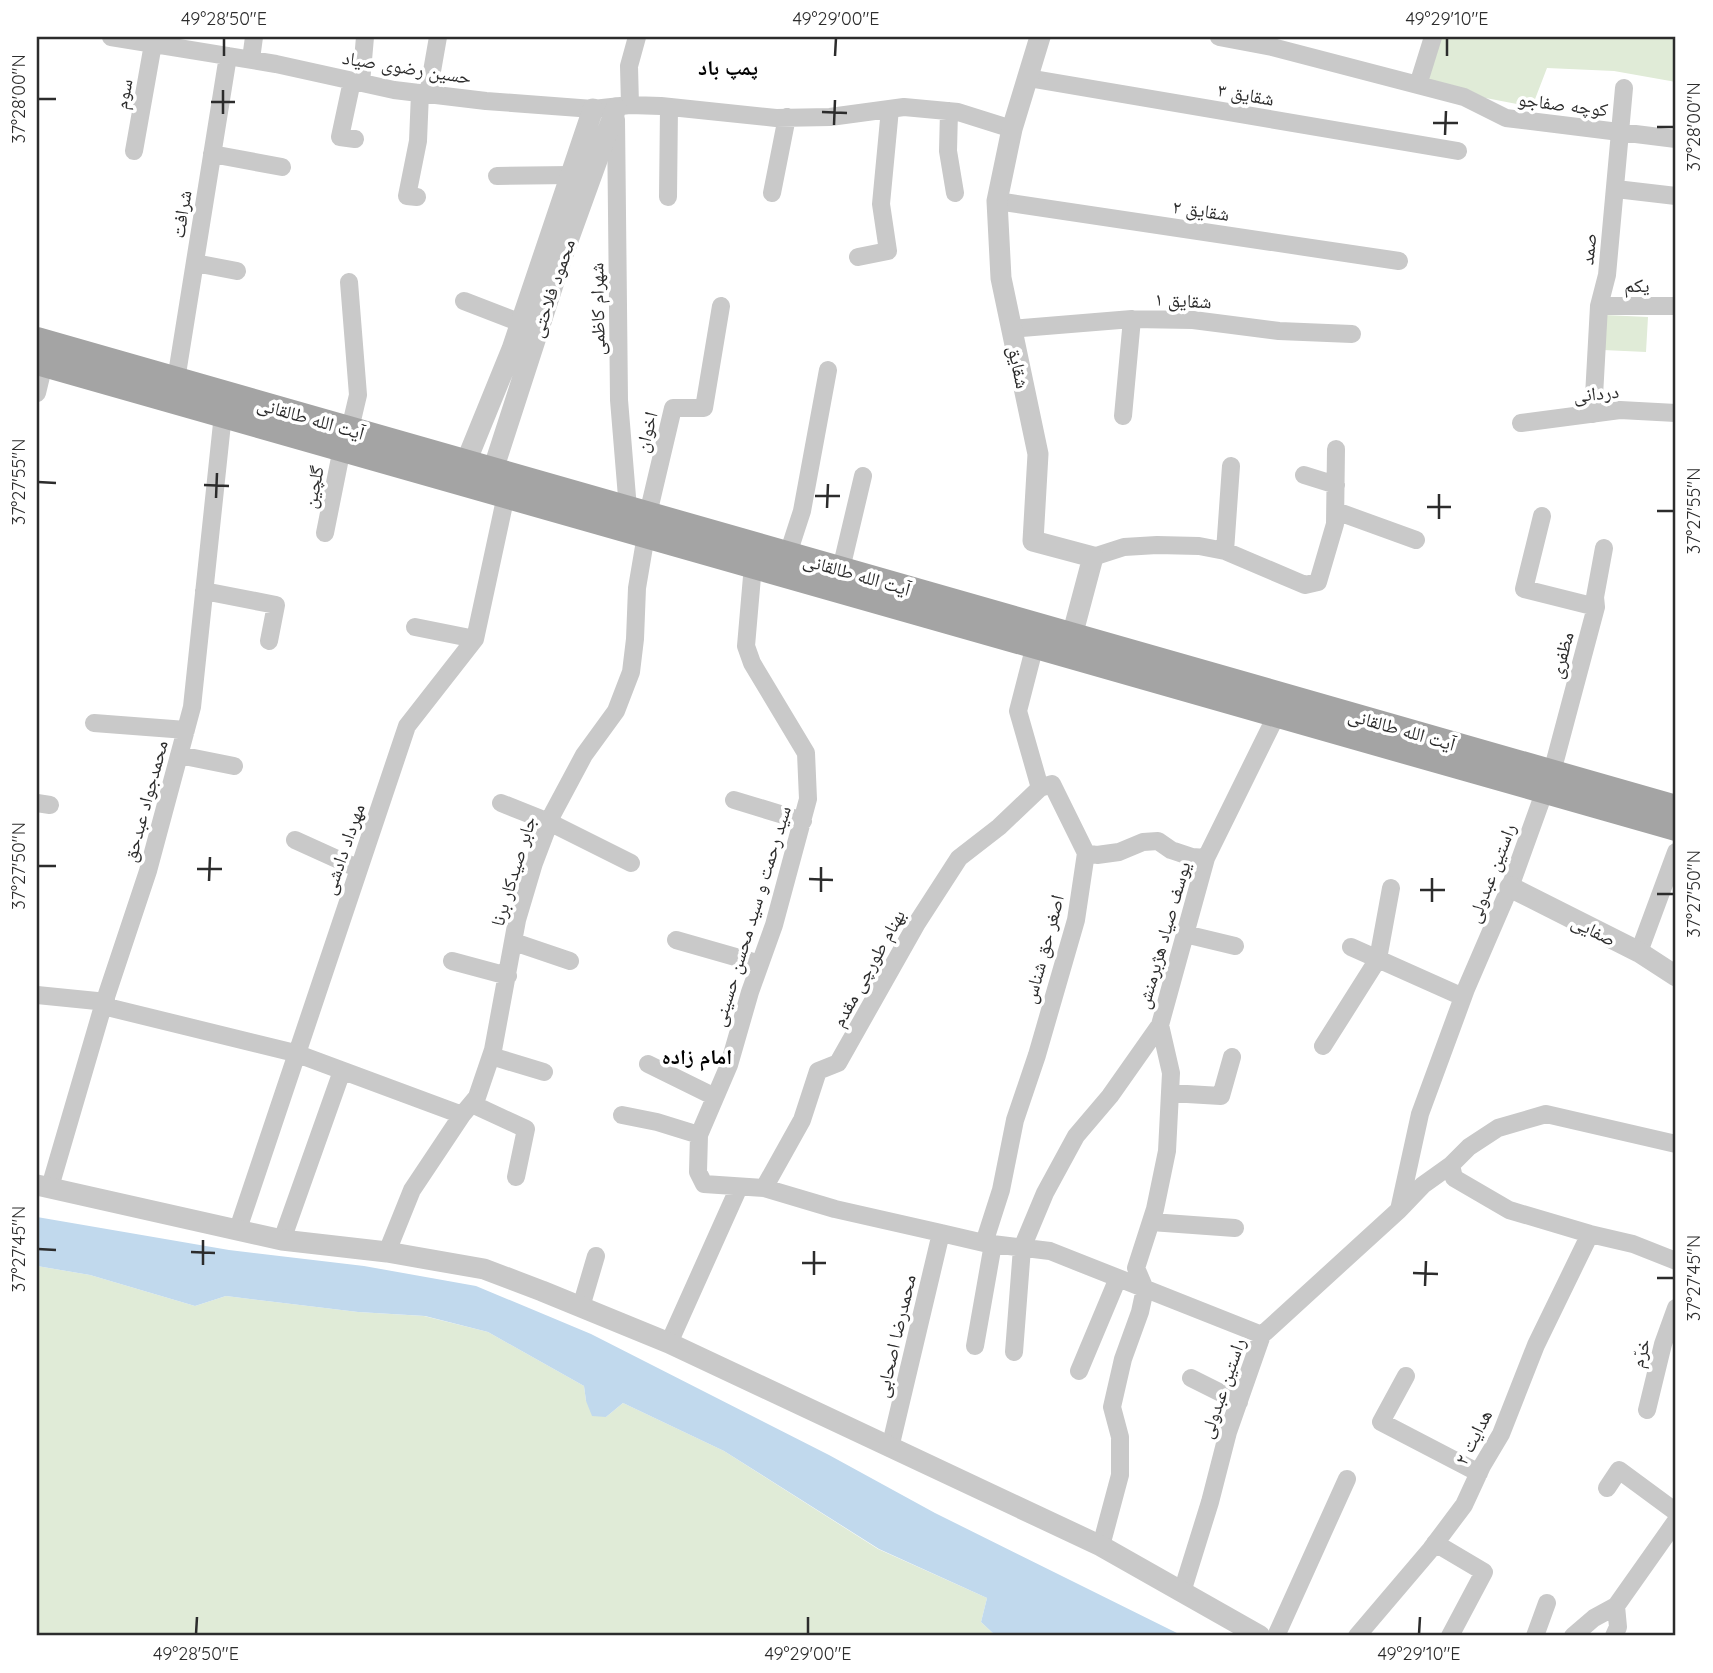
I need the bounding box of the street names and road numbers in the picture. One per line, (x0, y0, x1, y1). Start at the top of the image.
street label: حسین رضوی صیاد (341, 45, 473, 89)
street label: سوم (109, 77, 139, 112)
street label: شقایق ۳ (1216, 77, 1276, 111)
street label: کوچه صفاجو (1517, 87, 1610, 121)
street label: شرافت (165, 188, 197, 240)
street label: شقایق ۲ (1171, 194, 1231, 226)
street label: صمد (1574, 232, 1602, 266)
street label: محمود فلاحتی (524, 236, 580, 340)
street label: شهرام کاظمی (584, 262, 612, 355)
street label: یکم (1624, 273, 1650, 298)
street label: شقایق ۱ (1154, 287, 1212, 313)
street label: شقایق (1003, 343, 1035, 391)
street label: دردانی (1572, 379, 1620, 407)
street label: آیت الله طالقانی (255, 391, 369, 445)
street label: اخوان (629, 409, 663, 455)
street label: گلچین (297, 463, 329, 510)
street label: آیت الله طالقانی (801, 547, 915, 601)
street label: مظفری (1543, 629, 1579, 681)
street label: آیت الله طالقانی (1346, 702, 1460, 756)
street label: محمدجواد عبدحق (117, 737, 173, 865)
street label: مهرداد دادشی (316, 800, 370, 898)
street label: سید رحمت و سید محسن حسینی (706, 803, 796, 1029)
street label: جابر صیدکار برنا (485, 813, 541, 929)
street label: راستین عبدولی (1461, 820, 1521, 926)
street label: یوسف صیاد هژبرمنش (1131, 859, 1196, 1011)
street label: اصغر حق شناس (1017, 892, 1069, 1006)
street label: بهنام طورچی مقدم (826, 905, 912, 1032)
street label: صفایی (1568, 909, 1620, 951)
street label: محمدرضا اصحابی (869, 1272, 921, 1400)
street label: راستین عبدولی (1194, 1335, 1250, 1441)
street label: خرّم (1625, 1336, 1657, 1371)
street label: هدایت ۲ (1449, 1405, 1497, 1469)

